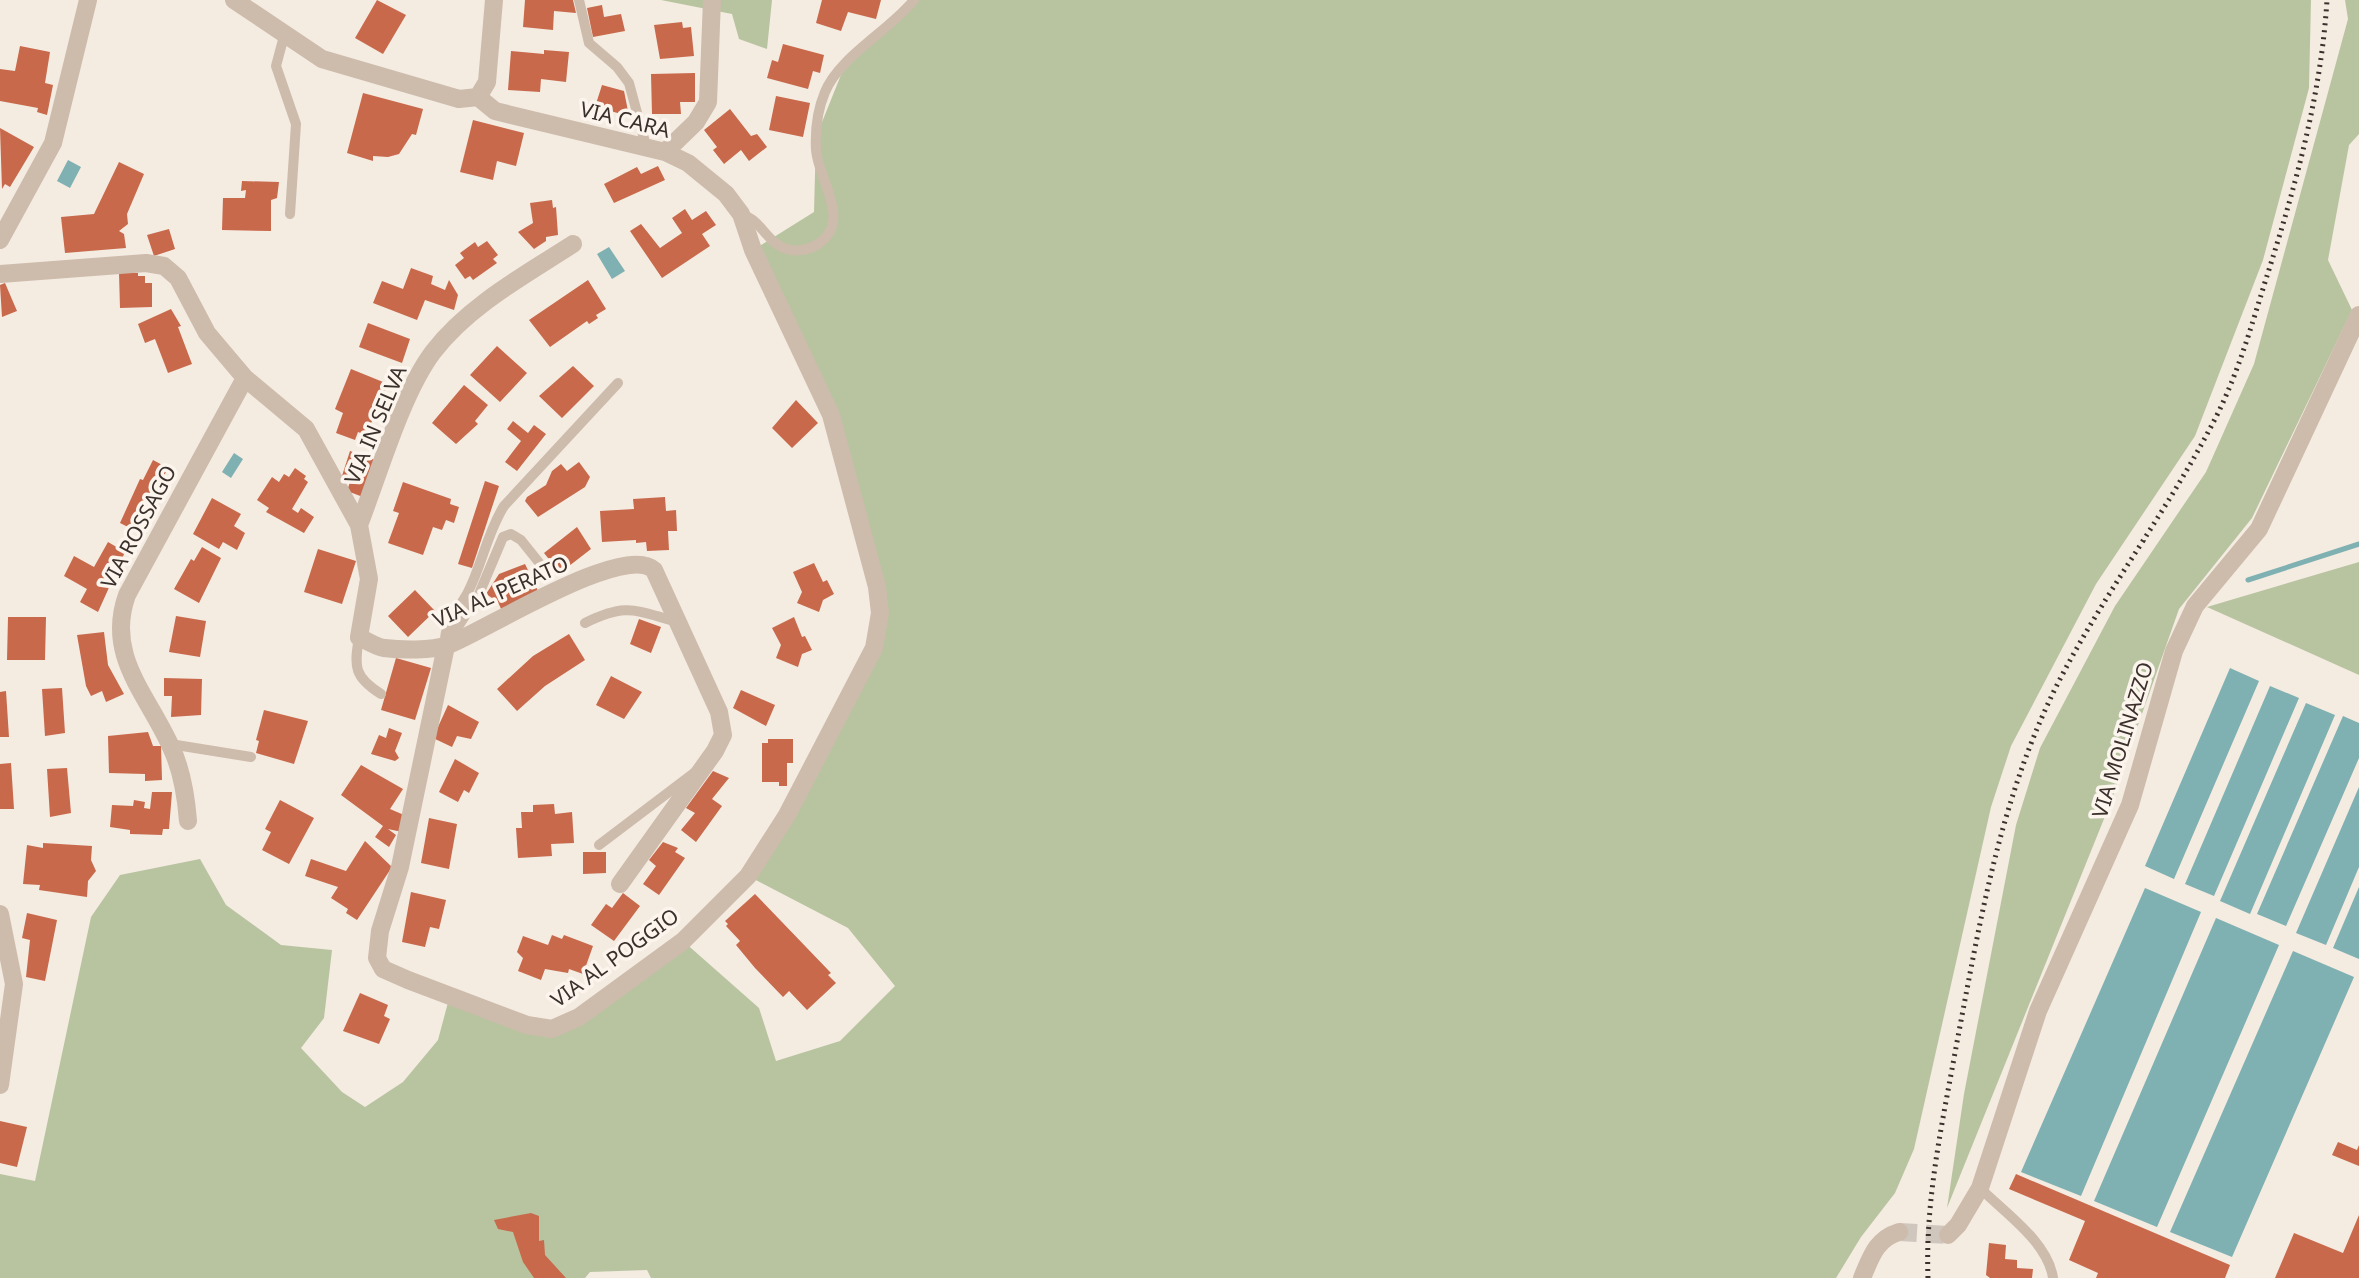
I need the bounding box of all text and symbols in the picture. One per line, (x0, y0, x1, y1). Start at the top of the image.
street label: VIA CARA (577, 94, 674, 144)
street label: VIA IN SELVA (338, 361, 413, 488)
street label: VIA ROSSAGO (94, 460, 182, 593)
street label: VIA AL PERATO (428, 549, 573, 633)
street label: VIA MOLINAZZO (2085, 658, 2159, 821)
street label: VIA AL POGGIO (545, 901, 684, 1013)

